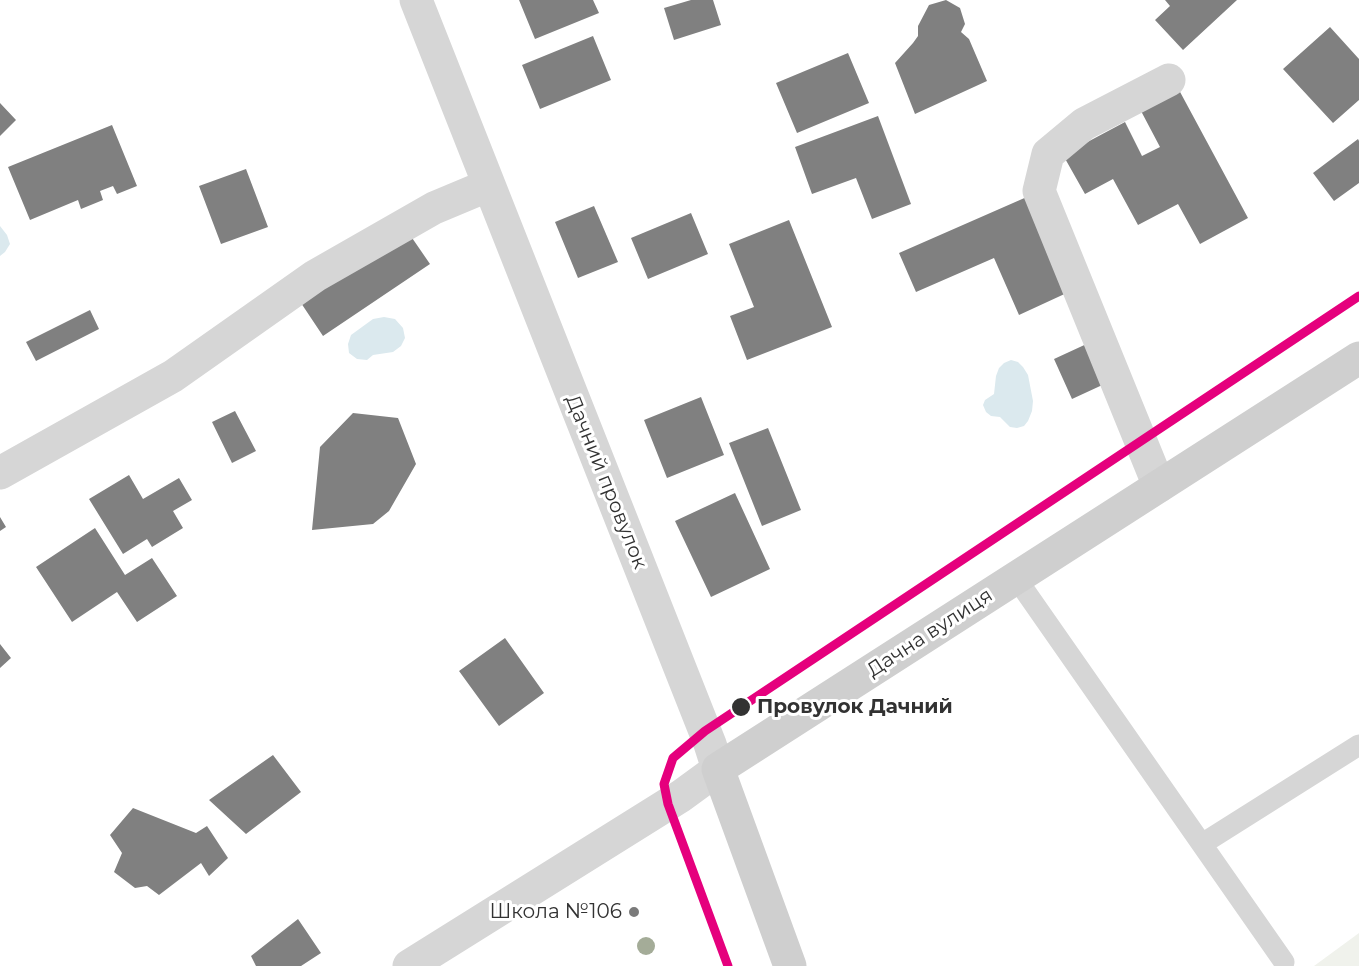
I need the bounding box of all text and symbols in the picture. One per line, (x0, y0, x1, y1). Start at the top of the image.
street label: Дачний провулок (560, 391, 652, 573)
street label: Дачна вулиця (863, 583, 997, 683)
place label: Провулок Дачний (757, 695, 953, 719)
marker: Провулок Дачний (730, 696, 752, 718)
place label: Школа №106 (489, 900, 622, 924)
marker: Школа №106 (627, 905, 641, 919)

